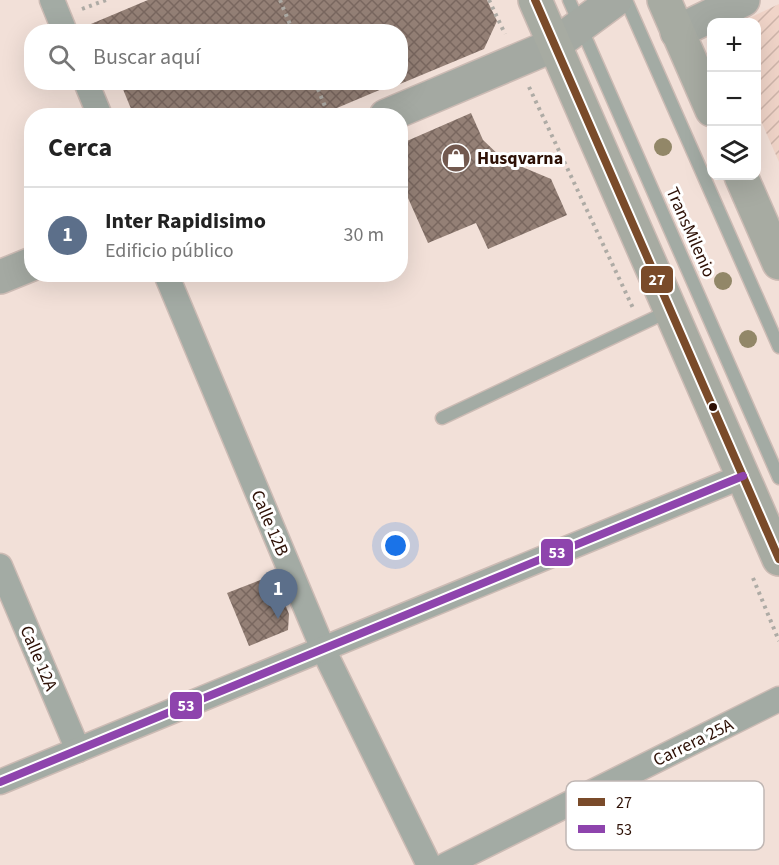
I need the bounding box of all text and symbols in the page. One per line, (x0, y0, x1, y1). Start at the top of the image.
map controls (707, 18, 761, 180)
button: + (707, 18, 761, 72)
search box (24, 24, 408, 90)
icon: search (45, 41, 78, 74)
text: Buscar aquí (93, 41, 201, 73)
button: − (707, 72, 761, 126)
button: layers (707, 126, 761, 180)
text: Cerca (48, 129, 112, 166)
shop icon: Husqvarna (440, 142, 472, 174)
place label: Husqvarna (477, 146, 563, 171)
street label: TransMilenio (660, 183, 722, 281)
text: Inter Rapidisimo (105, 205, 266, 237)
text: 1 (62, 221, 73, 249)
text: 30 m (344, 221, 384, 249)
text: Edificio público (105, 237, 234, 265)
line badge: 27 (640, 265, 674, 294)
text: 27 (649, 269, 665, 291)
unlabelled marker (707, 401, 719, 413)
street label: Calle 12B (244, 486, 295, 560)
your location (381, 531, 410, 560)
line badge: 53 (540, 538, 574, 567)
text: 53 (549, 542, 565, 564)
pin: 1 (258, 570, 298, 619)
street label: Calle 12A (14, 622, 64, 695)
line badge: 53 (169, 691, 203, 720)
text: 53 (178, 695, 194, 717)
street label: Carrera 25A (649, 712, 738, 773)
legend (566, 781, 764, 850)
text: 27 (616, 792, 632, 814)
text: 53 (616, 819, 632, 841)

